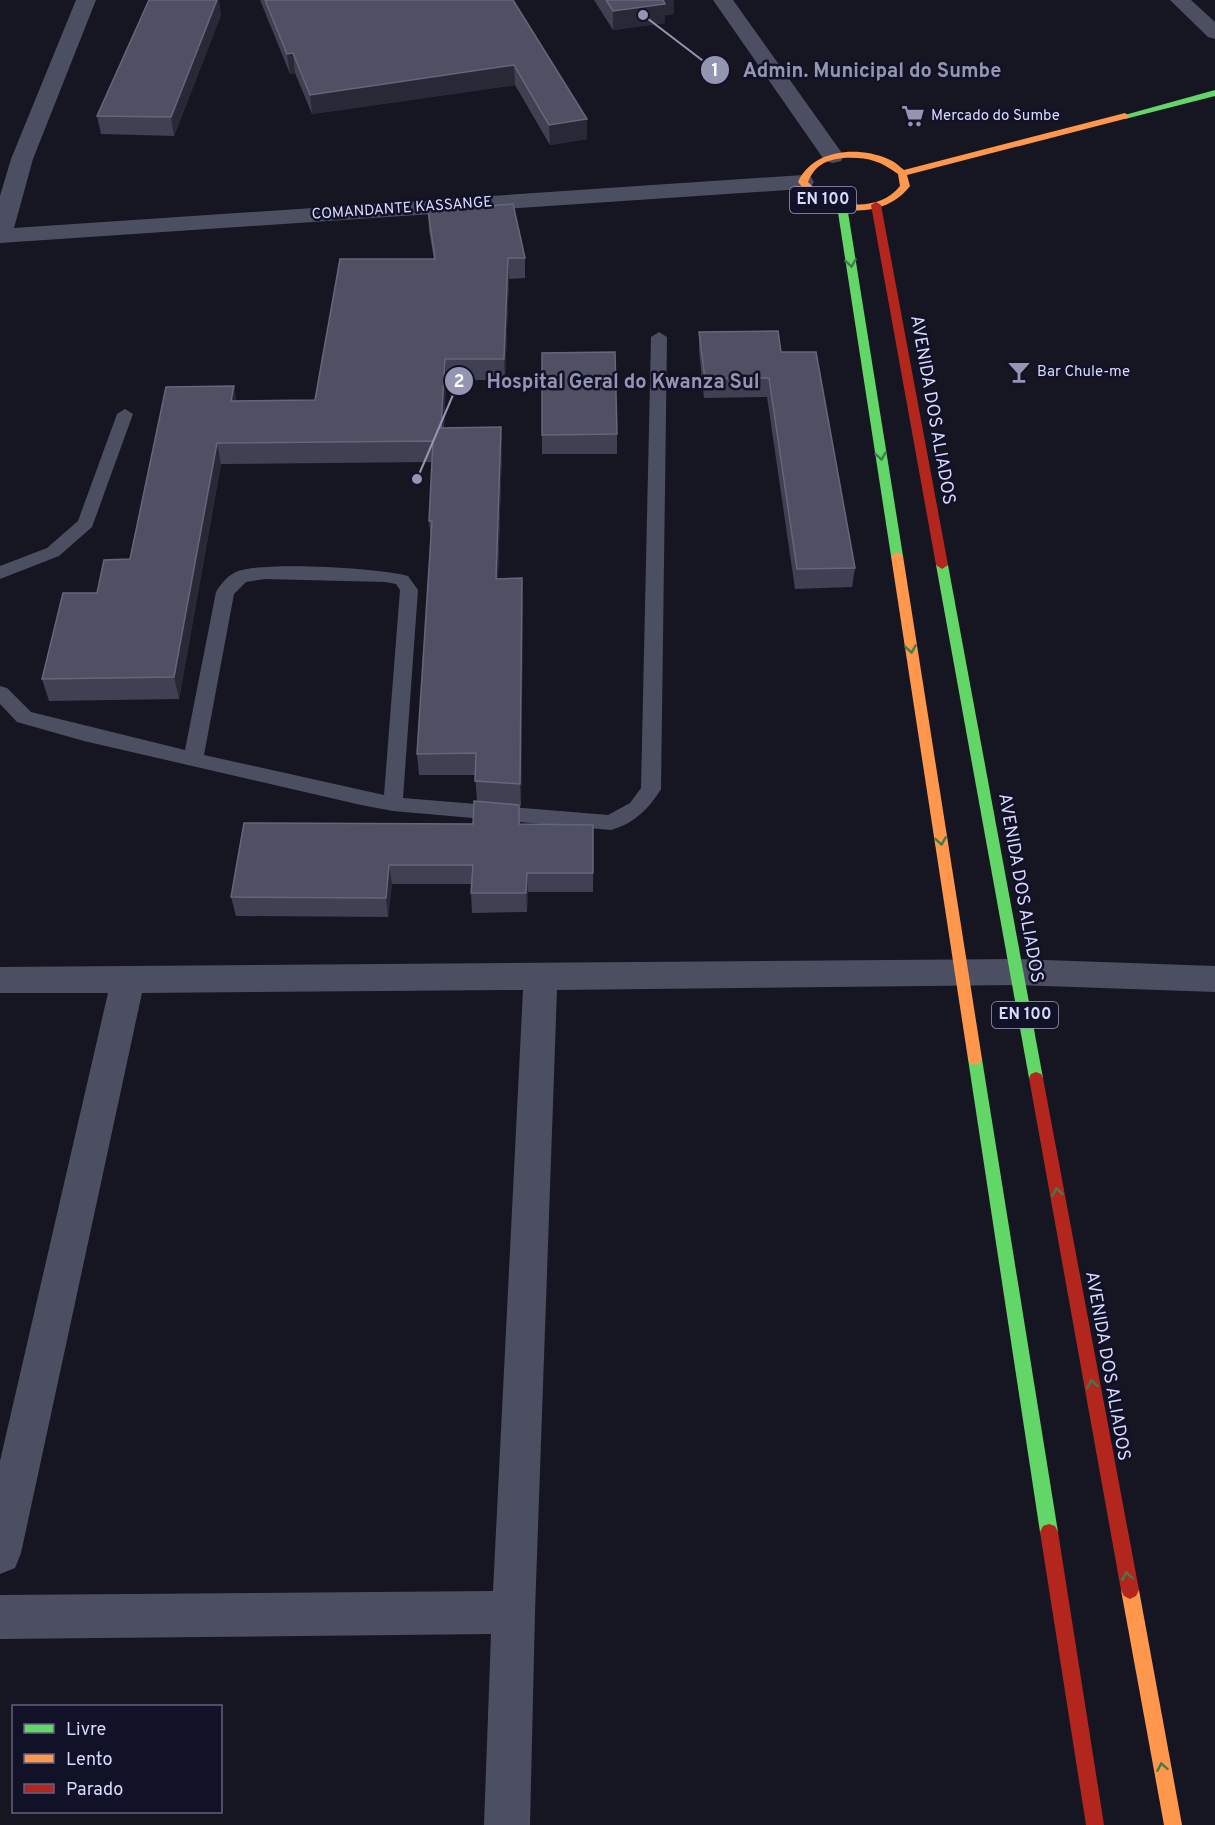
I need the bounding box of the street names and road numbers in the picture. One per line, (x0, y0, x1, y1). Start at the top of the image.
road number: EN 100 (790, 187, 856, 213)
street label: COMANDANTE KASSANGE (311, 193, 493, 225)
street label: AVENIDA DOS ALIADOS (904, 313, 960, 507)
street label: AVENIDA DOS ALIADOS (992, 791, 1048, 985)
road number: EN 100 (992, 1002, 1058, 1028)
street label: AVENIDA DOS ALIADOS (1079, 1269, 1135, 1463)

